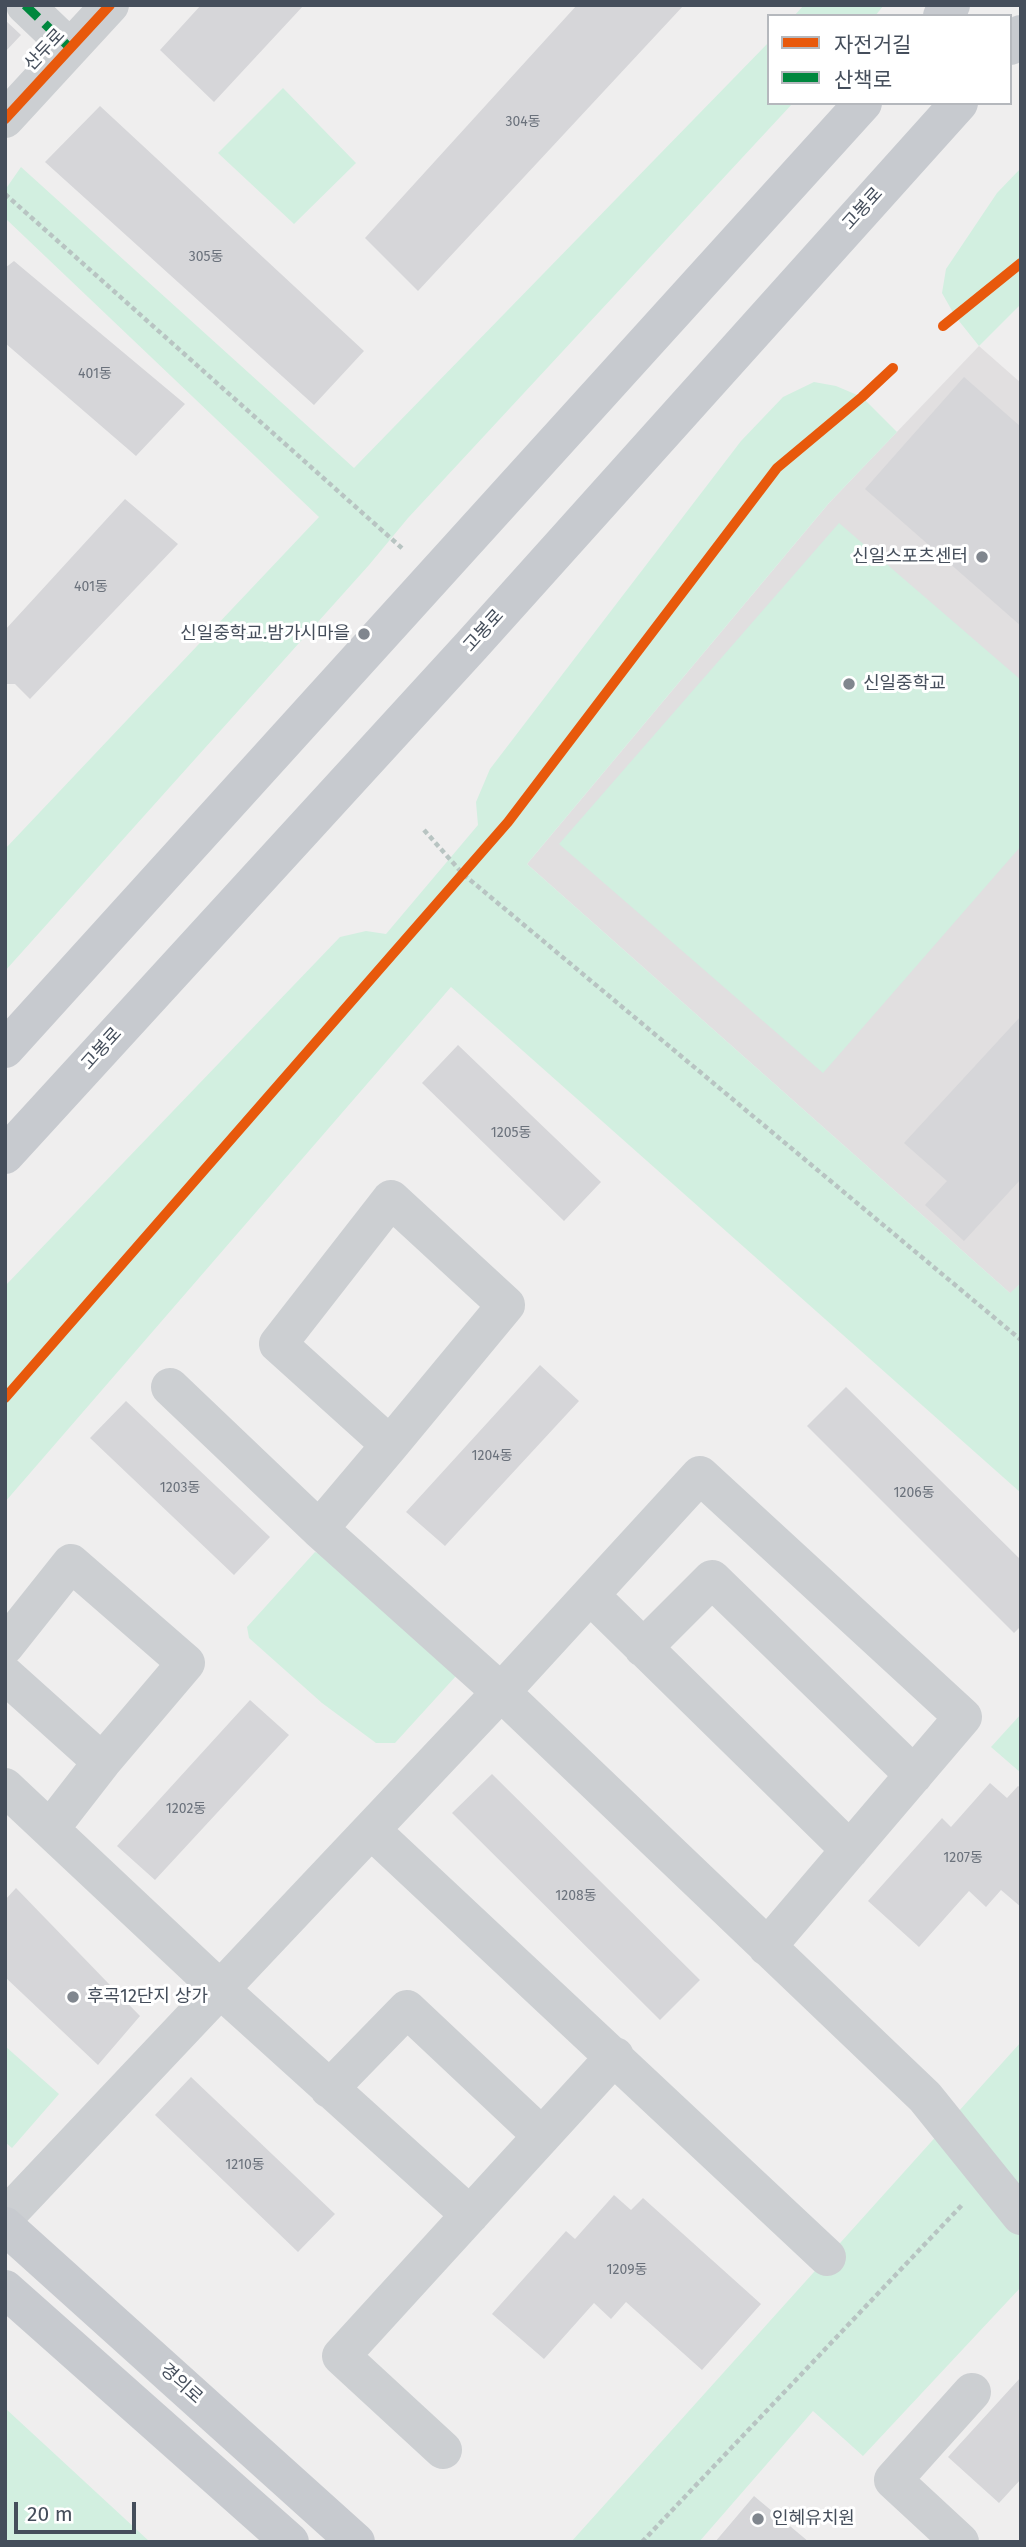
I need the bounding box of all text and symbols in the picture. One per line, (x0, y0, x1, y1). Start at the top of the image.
legend (767, 14, 1012, 105)
street label: 산두로 (20, 24, 70, 76)
text: 자전거길 (834, 32, 911, 58)
text: 산책로 (834, 67, 892, 93)
house number: 304동 (505, 114, 541, 130)
street label: 고봉로 (838, 183, 888, 235)
house number: 305동 (189, 249, 223, 265)
house number: 401동 (78, 366, 112, 382)
place label: 신일스포츠센터 (852, 546, 968, 568)
marker: 신일스포츠센터 (974, 549, 990, 565)
house number: 401동 (74, 579, 108, 595)
street label: 고봉로 (459, 605, 509, 657)
place label: 신일중학교.밤가시마을 (180, 623, 350, 645)
marker: 신일중학교.밤가시마을 (356, 626, 372, 642)
place label: 신일중학교 (863, 673, 946, 695)
marker: 신일중학교 (841, 676, 857, 692)
street label: 고봉로 (77, 1023, 127, 1075)
house number: 1205동 (491, 1125, 531, 1141)
house number: 1204동 (471, 1448, 513, 1464)
house number: 1203동 (160, 1480, 200, 1496)
house number: 1206동 (893, 1485, 935, 1501)
house number: 1202동 (166, 1801, 206, 1817)
house number: 1207동 (943, 1850, 983, 1866)
house number: 1208동 (555, 1888, 597, 1904)
place label: 후곡12단지 상가 (87, 1986, 208, 2008)
marker: 후곡12단지 상가 (65, 1989, 81, 2005)
house number: 1210동 (225, 2157, 265, 2173)
house number: 1209동 (607, 2262, 647, 2278)
street label: 경의로 (155, 2359, 207, 2409)
scale bar (18, 2488, 140, 2532)
text: 20 m (27, 2501, 73, 2527)
place label: 인혜유치원 (772, 2508, 855, 2530)
marker: 인혜유치원 (750, 2511, 766, 2527)

